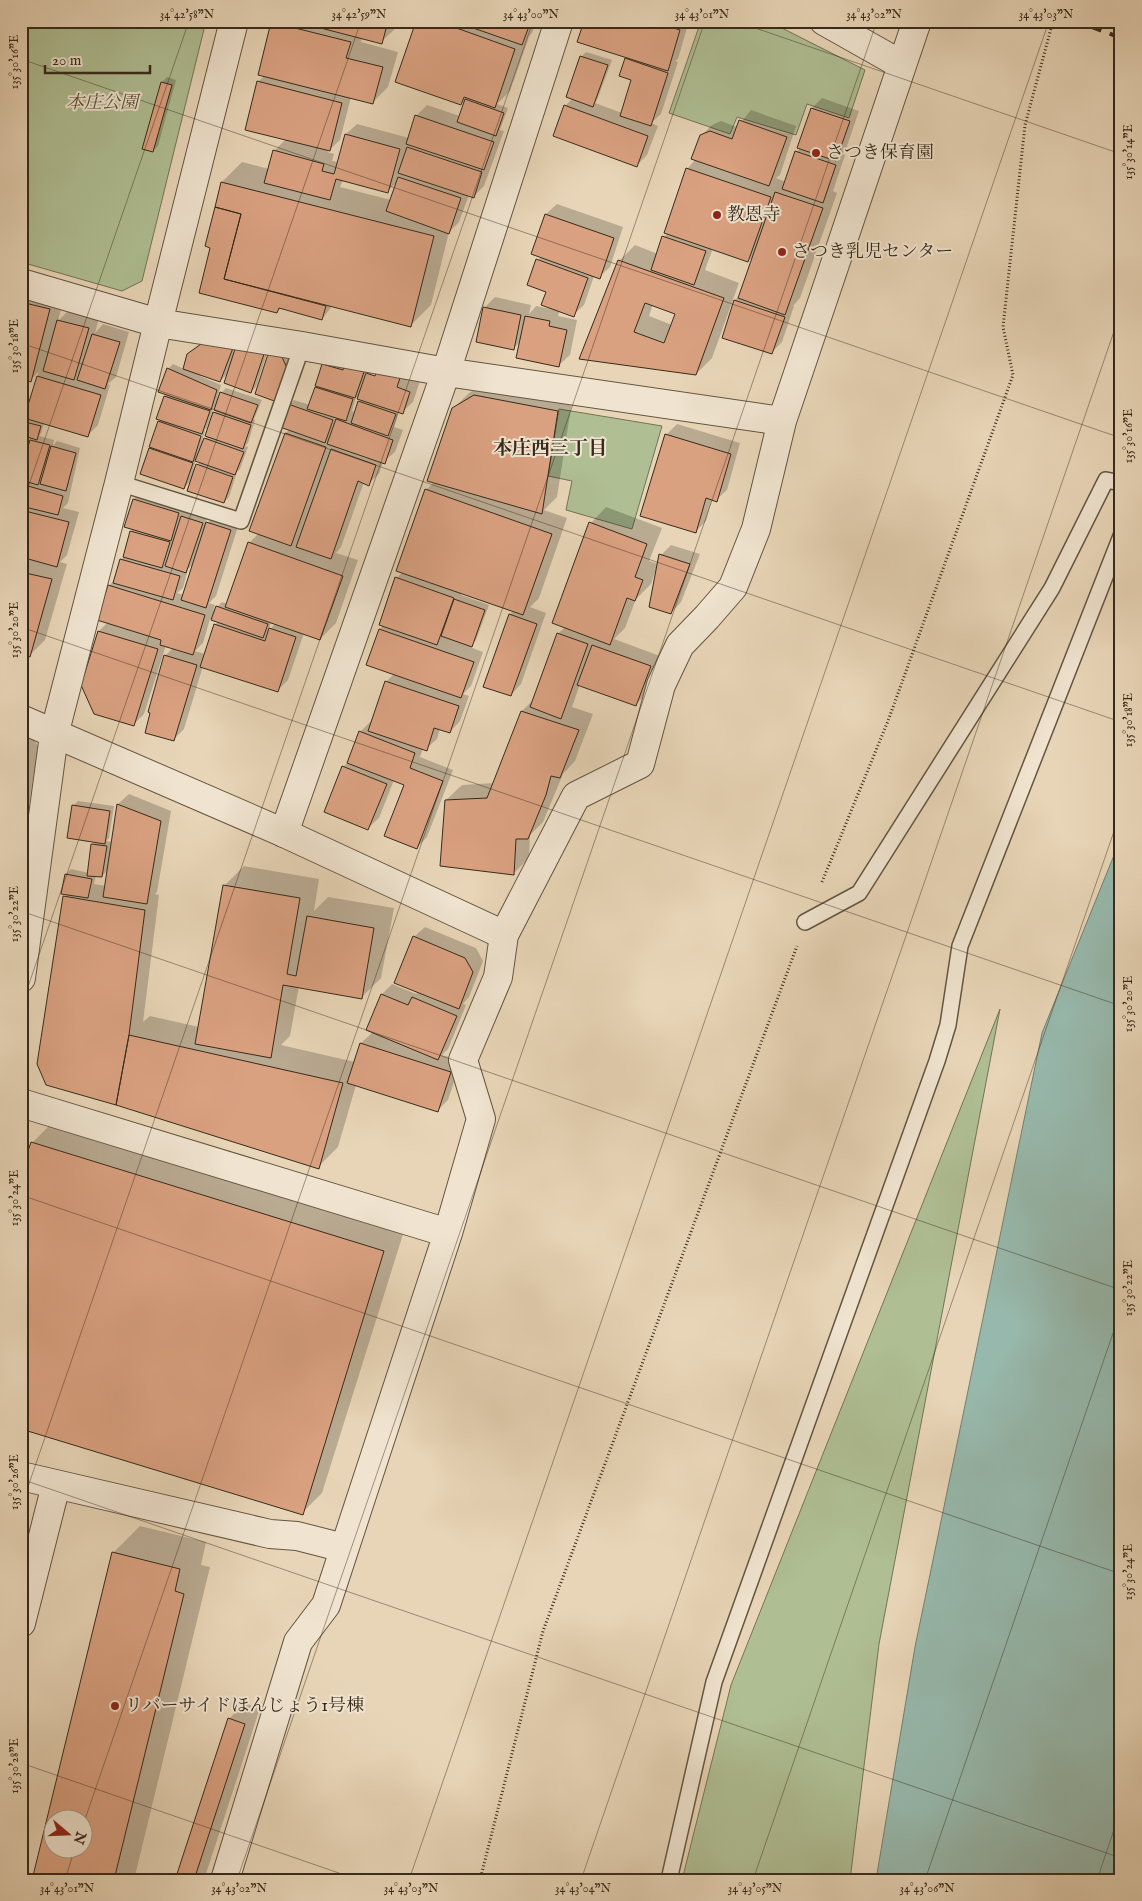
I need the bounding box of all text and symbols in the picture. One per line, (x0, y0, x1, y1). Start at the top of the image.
text: 34°42'58"N (160, 7, 215, 22)
text: 34°42'59"N (332, 7, 387, 22)
text: 34°43'00"N (503, 7, 560, 22)
text: 34°43'01"N (675, 7, 730, 22)
text: 34°43'02"N (846, 7, 902, 22)
text: 34°43'03"N (1019, 7, 1074, 22)
text: 135°30'16"E (7, 35, 22, 89)
scale bar (45, 42, 150, 74)
text: 20 m (52, 51, 82, 70)
park label: 本庄公園 (66, 92, 141, 115)
text: 135°30'14"E (1121, 124, 1136, 180)
place label: さつき保育園 (826, 142, 934, 165)
marker: さつき保育園 (810, 147, 822, 159)
place label: 教恩寺 (727, 204, 781, 227)
marker: 教恩寺 (711, 209, 723, 221)
place label: さつき乳児センター (792, 241, 953, 264)
marker: さつき乳児センター (776, 246, 788, 258)
text: 135°30'18"E (7, 319, 22, 373)
text: 135°30'16"E (1121, 409, 1136, 463)
district label: 本庄西三丁目 (493, 437, 607, 461)
text: 135°30'20"E (7, 602, 22, 658)
text: 135°30'18"E (1121, 693, 1136, 747)
text: 135°30'22"E (7, 886, 22, 942)
text: 135°30'20"E (1121, 976, 1136, 1032)
text: 135°30'24"E (7, 1170, 22, 1226)
text: 135°30'22"E (1121, 1260, 1136, 1316)
text: 135°30'26"E (7, 1454, 22, 1510)
text: 135°30'24"E (1121, 1544, 1136, 1600)
place label: リバーサイドほんじょう1号棟 (125, 1695, 364, 1718)
marker: リバーサイドほんじょう1号棟 (109, 1700, 121, 1712)
text: 135°30'28"E (7, 1738, 22, 1794)
north arrow (42, 1808, 92, 1858)
text: N (69, 1828, 90, 1847)
text: 34°43'01"N (40, 1881, 95, 1896)
text: 34°43'02"N (211, 1881, 267, 1896)
text: 34°43'03"N (384, 1881, 439, 1896)
text: 34°43'04"N (555, 1881, 612, 1896)
text: 34°43'05"N (728, 1881, 783, 1896)
text: 34°43'06"N (899, 1881, 955, 1896)

